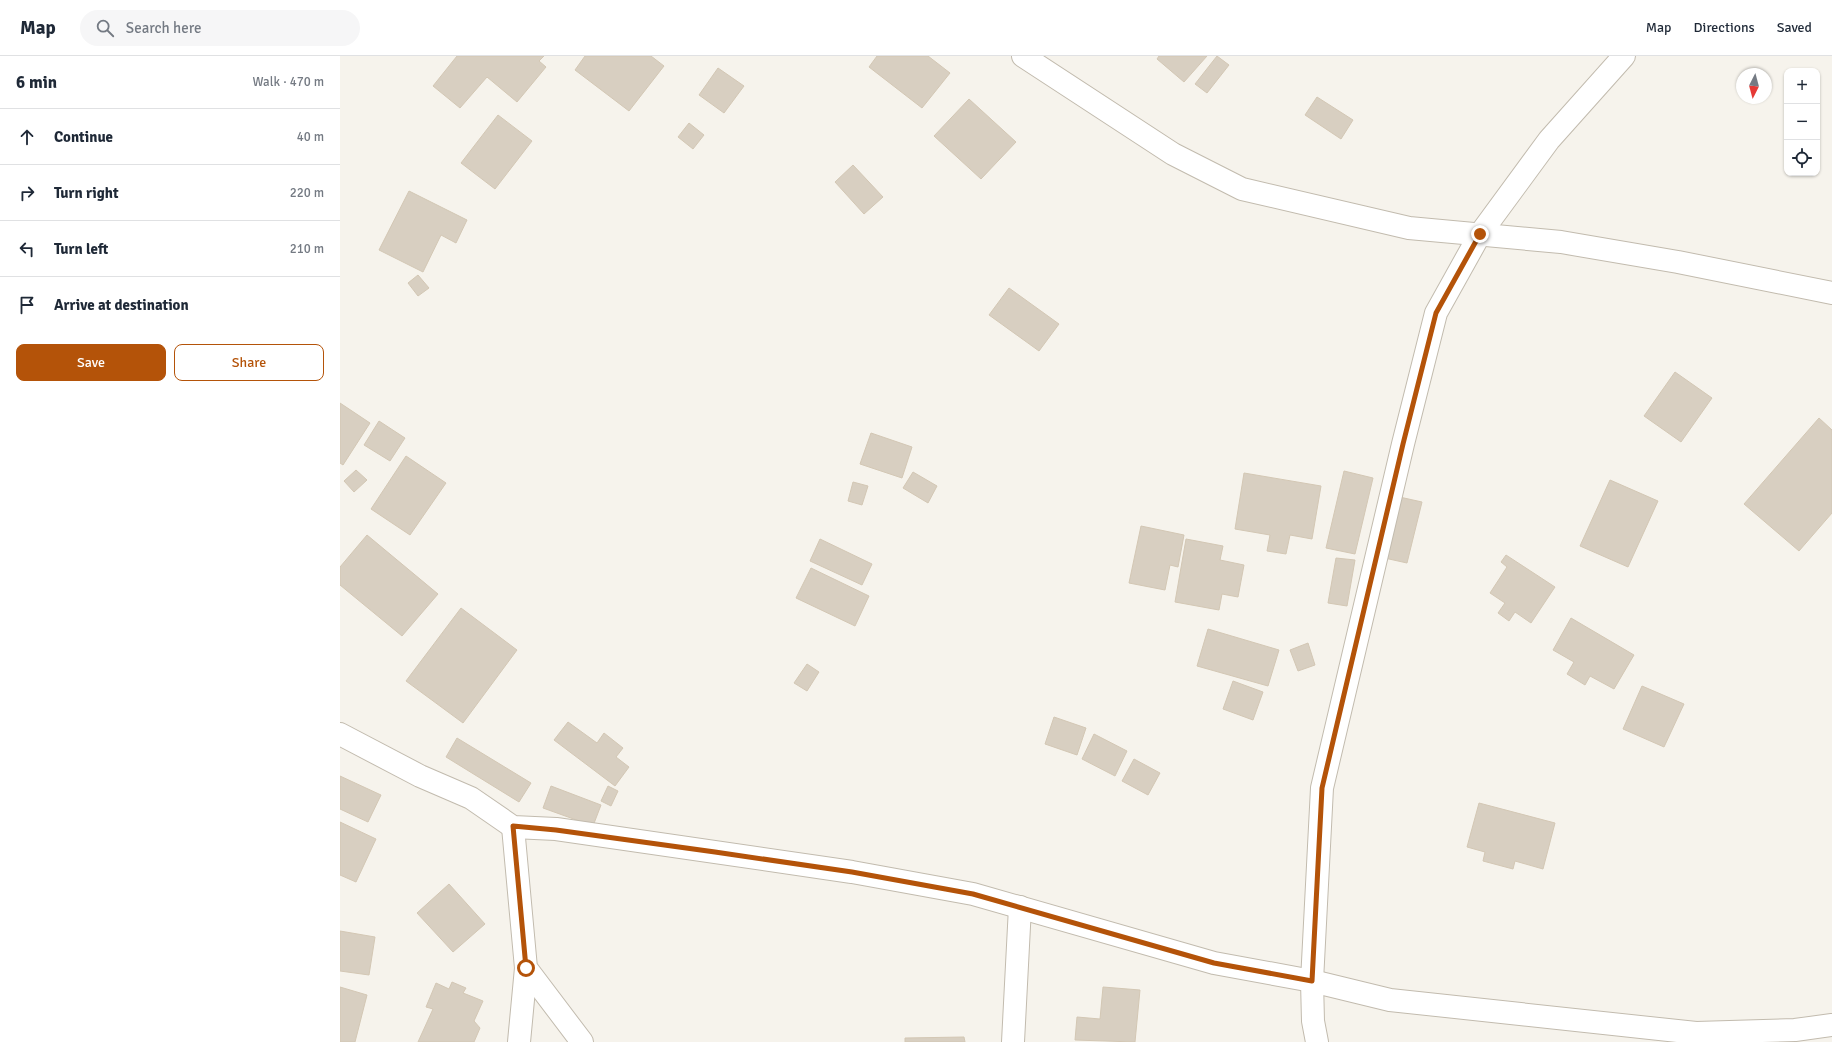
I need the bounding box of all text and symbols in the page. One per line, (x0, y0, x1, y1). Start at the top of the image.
search box (80, 10, 360, 46)
text: Map (20, 16, 56, 40)
icon: search (94, 17, 116, 39)
text: Search here (126, 19, 201, 37)
text: Map (1646, 19, 1672, 36)
text: Directions (1694, 19, 1755, 36)
text: Saved (1777, 19, 1812, 36)
north arrow (1736, 68, 1772, 104)
map controls (1784, 68, 1820, 176)
button: + (1784, 68, 1820, 104)
text: 6 min (16, 72, 57, 93)
text: Walk · 470 m (253, 74, 324, 90)
button: − (1784, 104, 1820, 140)
icon: ahead (16, 126, 38, 148)
text: Continue (54, 128, 113, 146)
text: 40 m (297, 129, 324, 145)
button: locate (1784, 140, 1820, 176)
icon: right (16, 182, 38, 204)
text: Turn right (54, 184, 119, 202)
text: 220 m (290, 185, 324, 201)
route end (1471, 225, 1489, 243)
icon: left (16, 238, 38, 260)
text: Turn left (54, 240, 108, 258)
text: 210 m (290, 241, 324, 257)
icon: arrive (16, 294, 38, 316)
text: Arrive at destination (54, 296, 189, 314)
button: Save (16, 344, 166, 381)
button: Share (174, 344, 324, 381)
route start (517, 959, 535, 977)

